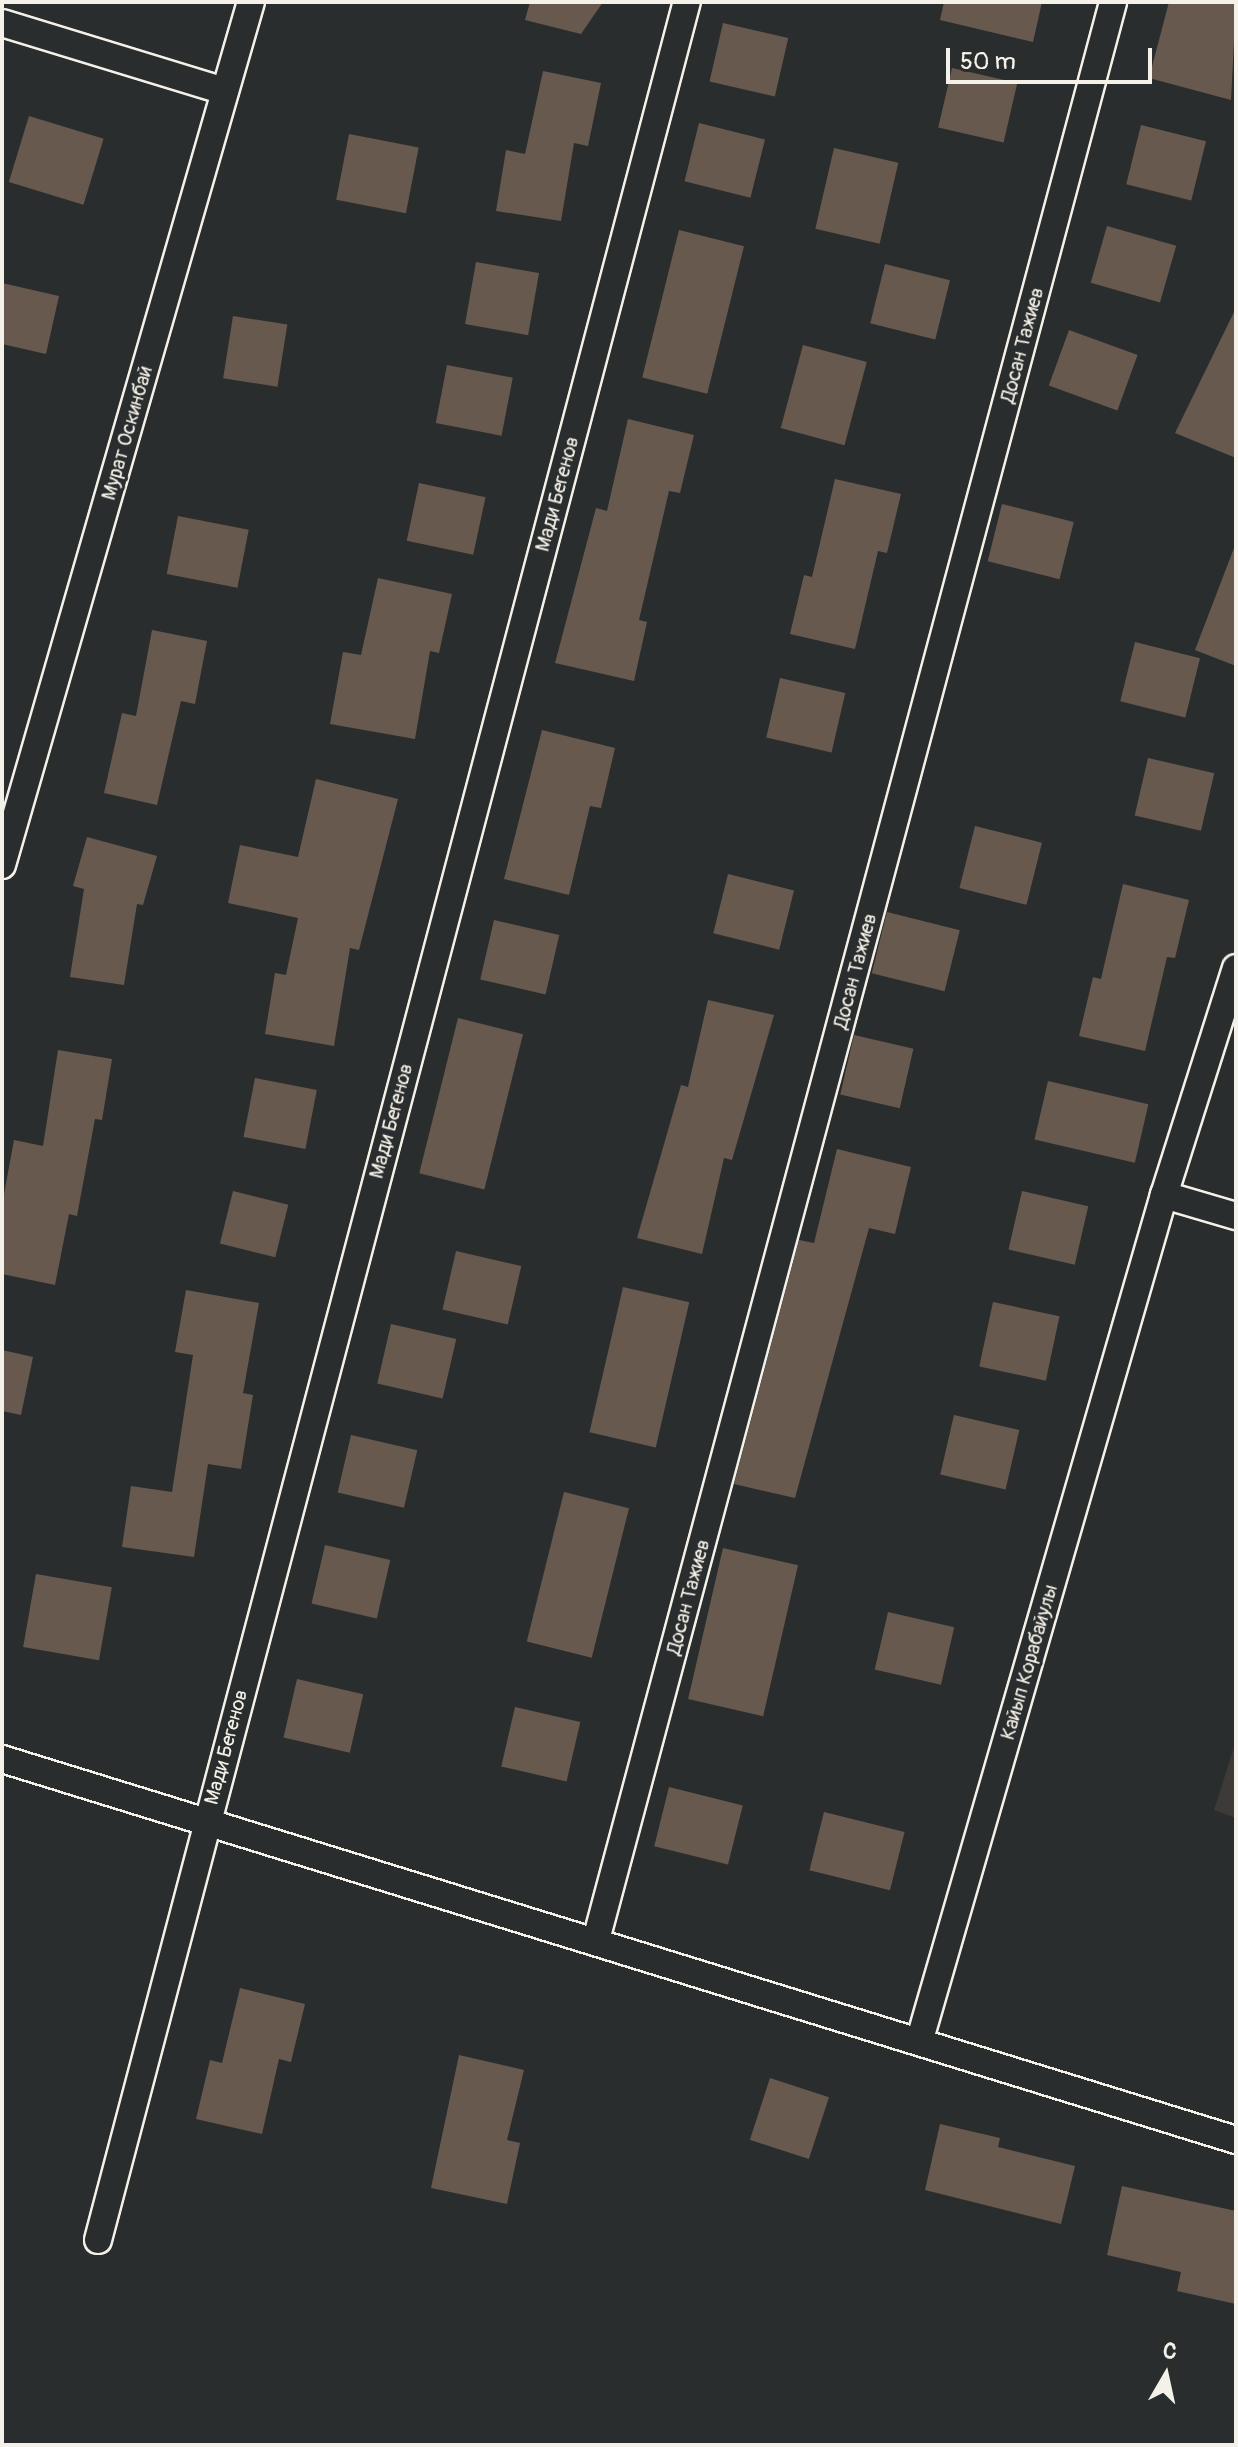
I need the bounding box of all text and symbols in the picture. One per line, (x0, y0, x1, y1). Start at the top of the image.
scale bar (950, 32, 1156, 82)
text: 50 m (960, 47, 1016, 76)
street label: Досан Тажиев (995, 285, 1049, 405)
street label: Мурат Оскинбай (96, 363, 158, 503)
street label: Мади Бегенов (530, 434, 584, 554)
street label: Досан Тажиев (828, 911, 882, 1031)
street label: Мади Бегенов (364, 1061, 418, 1181)
street label: Досан Тажиев (661, 1537, 715, 1657)
street label: Кайып Корабайулы (995, 1582, 1063, 1742)
street label: Мади Бегенов (199, 1687, 253, 1807)
north arrow (1126, 2335, 1206, 2415)
text: С (1161, 2336, 1179, 2366)

